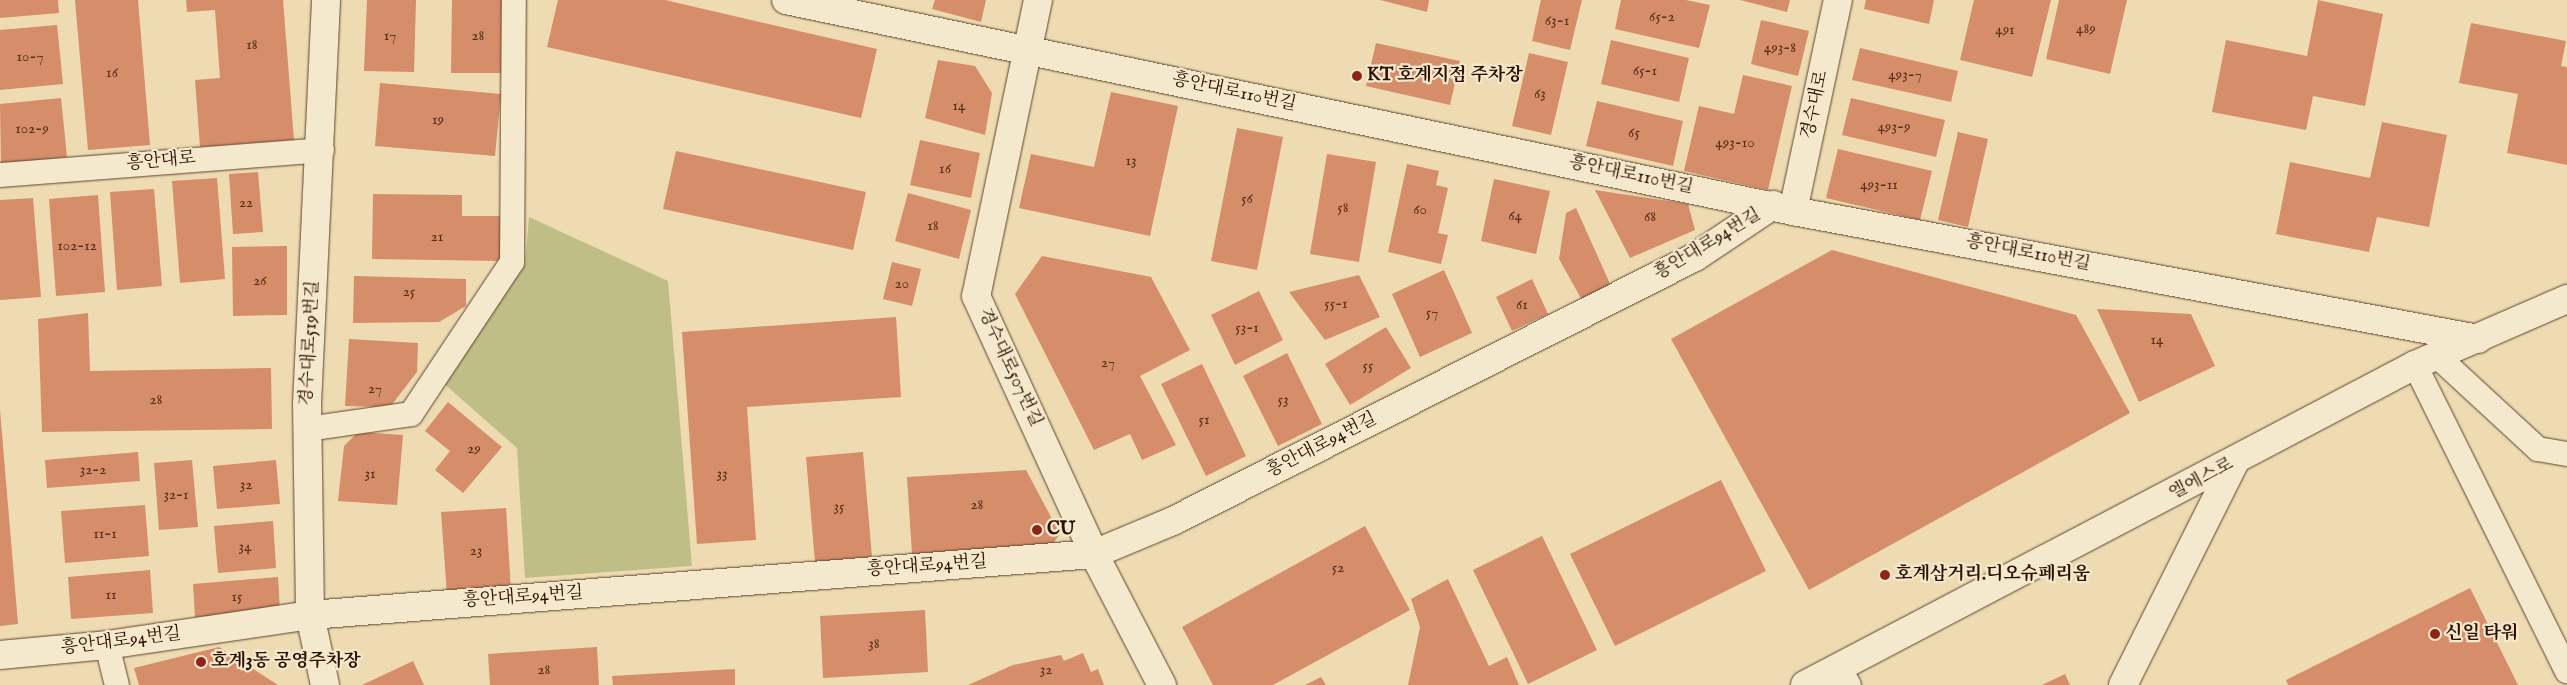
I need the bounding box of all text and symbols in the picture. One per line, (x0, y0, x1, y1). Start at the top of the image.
house number: 65-2 (1649, 8, 1675, 26)
house number: 63-1 (1545, 12, 1569, 30)
house number: 489 (2076, 20, 2096, 38)
house number: 491 (1995, 21, 2015, 39)
house number: 17 (384, 27, 396, 45)
house number: 28 (472, 27, 484, 45)
house number: 18 (246, 36, 258, 54)
house number: 493-8 (1764, 39, 1796, 57)
house number: 10-7 (17, 48, 43, 66)
house number: 65-1 (1633, 62, 1657, 80)
house number: 16 (106, 64, 118, 82)
place label: KT 호계지점 주차장 (1367, 65, 1523, 87)
house number: 493-7 (1888, 66, 1922, 84)
street label: 흥안대로110번길 (1170, 69, 1298, 117)
street label: 경수대로 (1798, 69, 1834, 141)
marker: KT 호계지점 주차장 (1351, 70, 1363, 82)
house number: 63 (1534, 85, 1546, 103)
house number: 14 (953, 97, 965, 115)
house number: 19 (432, 111, 444, 129)
house number: 493-9 (1877, 118, 1911, 136)
house number: 102-9 (15, 120, 49, 138)
house number: 65 (1628, 124, 1640, 142)
house number: 493-10 (1715, 134, 1755, 152)
street label: 흥안대로 (125, 148, 197, 176)
house number: 13 (1125, 152, 1137, 170)
street label: 흥안대로110번길 (1567, 152, 1695, 200)
house number: 16 (939, 160, 951, 178)
house number: 493-11 (1860, 176, 1898, 194)
house number: 56 (1241, 190, 1253, 208)
house number: 22 (239, 194, 253, 212)
house number: 58 (1337, 199, 1349, 217)
house number: 60 (1413, 201, 1427, 219)
street label: 흥안대로94번길 (1651, 205, 1765, 285)
house number: 64 (1508, 207, 1522, 225)
house number: 68 (1644, 208, 1656, 226)
house number: 18 (927, 217, 939, 235)
house number: 21 (431, 228, 443, 246)
street label: 흥안대로110번길 (1964, 231, 2092, 277)
house number: 102-12 (57, 237, 97, 255)
house number: 26 (253, 272, 267, 290)
house number: 20 (895, 275, 909, 293)
street label: 경수대로519번길 (297, 280, 325, 406)
house number: 25 (403, 283, 415, 301)
house number: 55-1 (1324, 295, 1348, 313)
house number: 61 (1516, 296, 1528, 314)
house number: 57 (1426, 304, 1438, 322)
street label: 경수대로507번길 (972, 305, 1046, 431)
house number: 53-1 (1235, 319, 1259, 337)
house number: 14 (2151, 331, 2163, 349)
house number: 27 (1101, 354, 1115, 372)
house number: 55 (1363, 357, 1373, 375)
house number: 27 (368, 380, 382, 398)
house number: 28 (150, 391, 162, 409)
house number: 53 (1277, 391, 1289, 409)
street label: 흥안대로94번길 (1263, 409, 1381, 483)
house number: 51 (1198, 411, 1210, 429)
house number: 29 (467, 440, 481, 458)
street label: 엘에스로 (2166, 454, 2238, 506)
house number: 32-2 (80, 461, 106, 479)
house number: 31 (364, 465, 376, 483)
house number: 33 (716, 465, 728, 483)
house number: 32 (240, 476, 252, 494)
house number: 32-1 (163, 486, 189, 504)
house number: 28 (971, 496, 983, 514)
house number: 35 (833, 498, 845, 516)
place label: CU (1047, 519, 1075, 541)
marker: CU (1031, 524, 1043, 536)
house number: 11-1 (93, 525, 117, 543)
house number: 34 (239, 538, 251, 556)
house number: 23 (470, 542, 482, 560)
street label: 흥안대로94번길 (866, 552, 988, 582)
house number: 52 (1332, 559, 1344, 577)
place label: 호계삼거리.디오슈페리움 (1895, 564, 2090, 586)
marker: 호계삼거리.디오슈페리움 (1879, 569, 1891, 581)
street label: 흥안대로94번길 (462, 583, 584, 613)
house number: 11 (105, 586, 117, 604)
house number: 15 (231, 588, 243, 606)
place label: 신일 타워 (2445, 623, 2518, 645)
street label: 흥안대로94번길 (60, 624, 182, 660)
marker: 신일 타워 (2429, 628, 2441, 640)
house number: 38 (868, 635, 880, 653)
place label: 호계3동 공영주차장 (211, 651, 361, 673)
marker: 호계3동 공영주차장 (195, 656, 207, 668)
house number: 28 (538, 661, 550, 679)
house number: 32 (1040, 661, 1052, 679)

